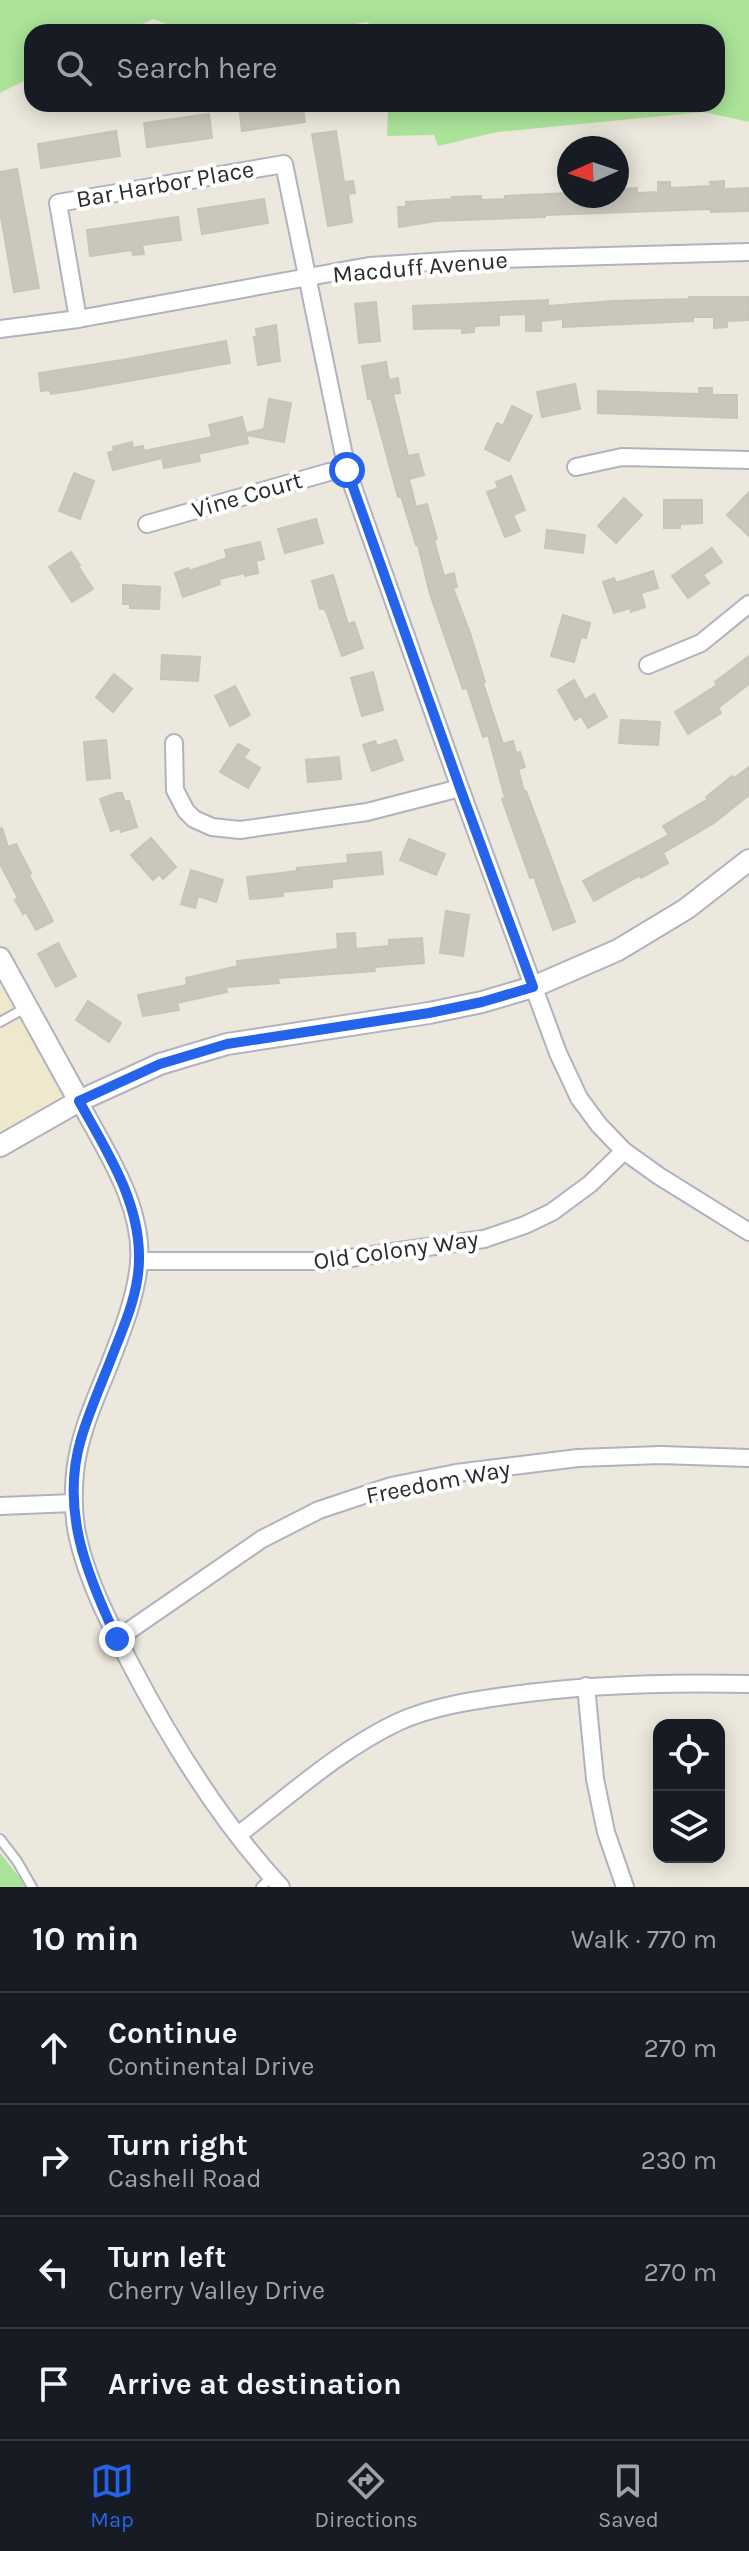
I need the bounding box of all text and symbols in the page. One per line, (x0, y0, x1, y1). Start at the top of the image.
search box (24, 24, 725, 112)
icon: search (52, 46, 96, 90)
text: Search here (116, 50, 277, 86)
north arrow (557, 136, 629, 208)
street label: Bar Harbor Place (74, 155, 256, 213)
street label: Macduff Avenue (331, 245, 509, 289)
route start (329, 452, 365, 488)
street label: Vine Court (189, 466, 305, 524)
street label: Old Colony Way (312, 1225, 480, 1275)
street label: Freedom Way (363, 1454, 513, 1510)
route end (99, 1621, 135, 1657)
map controls (653, 1719, 725, 1863)
button: locate (653, 1719, 725, 1791)
button: layers (653, 1791, 725, 1863)
text: 10 min (32, 1919, 139, 1959)
text: Walk · 770 m (571, 1924, 717, 1955)
text: Continue (108, 2015, 238, 2051)
icon: ahead (32, 2026, 76, 2070)
text: 270 m (644, 2033, 717, 2064)
text: Continental Drive (108, 2051, 314, 2082)
text: Turn right (108, 2127, 248, 2163)
icon: right (32, 2138, 76, 2182)
text: 230 m (641, 2145, 717, 2176)
text: Cashell Road (108, 2163, 262, 2194)
text: Turn left (108, 2239, 226, 2275)
icon: left (32, 2250, 76, 2294)
text: 270 m (644, 2257, 717, 2288)
text: Cherry Valley Drive (108, 2275, 325, 2306)
icon: arrive (32, 2362, 76, 2406)
text: Arrive at destination (108, 2366, 402, 2402)
tab: Map (90, 2459, 134, 2533)
tab: Directions (314, 2459, 418, 2533)
tab: Saved (598, 2459, 659, 2533)

